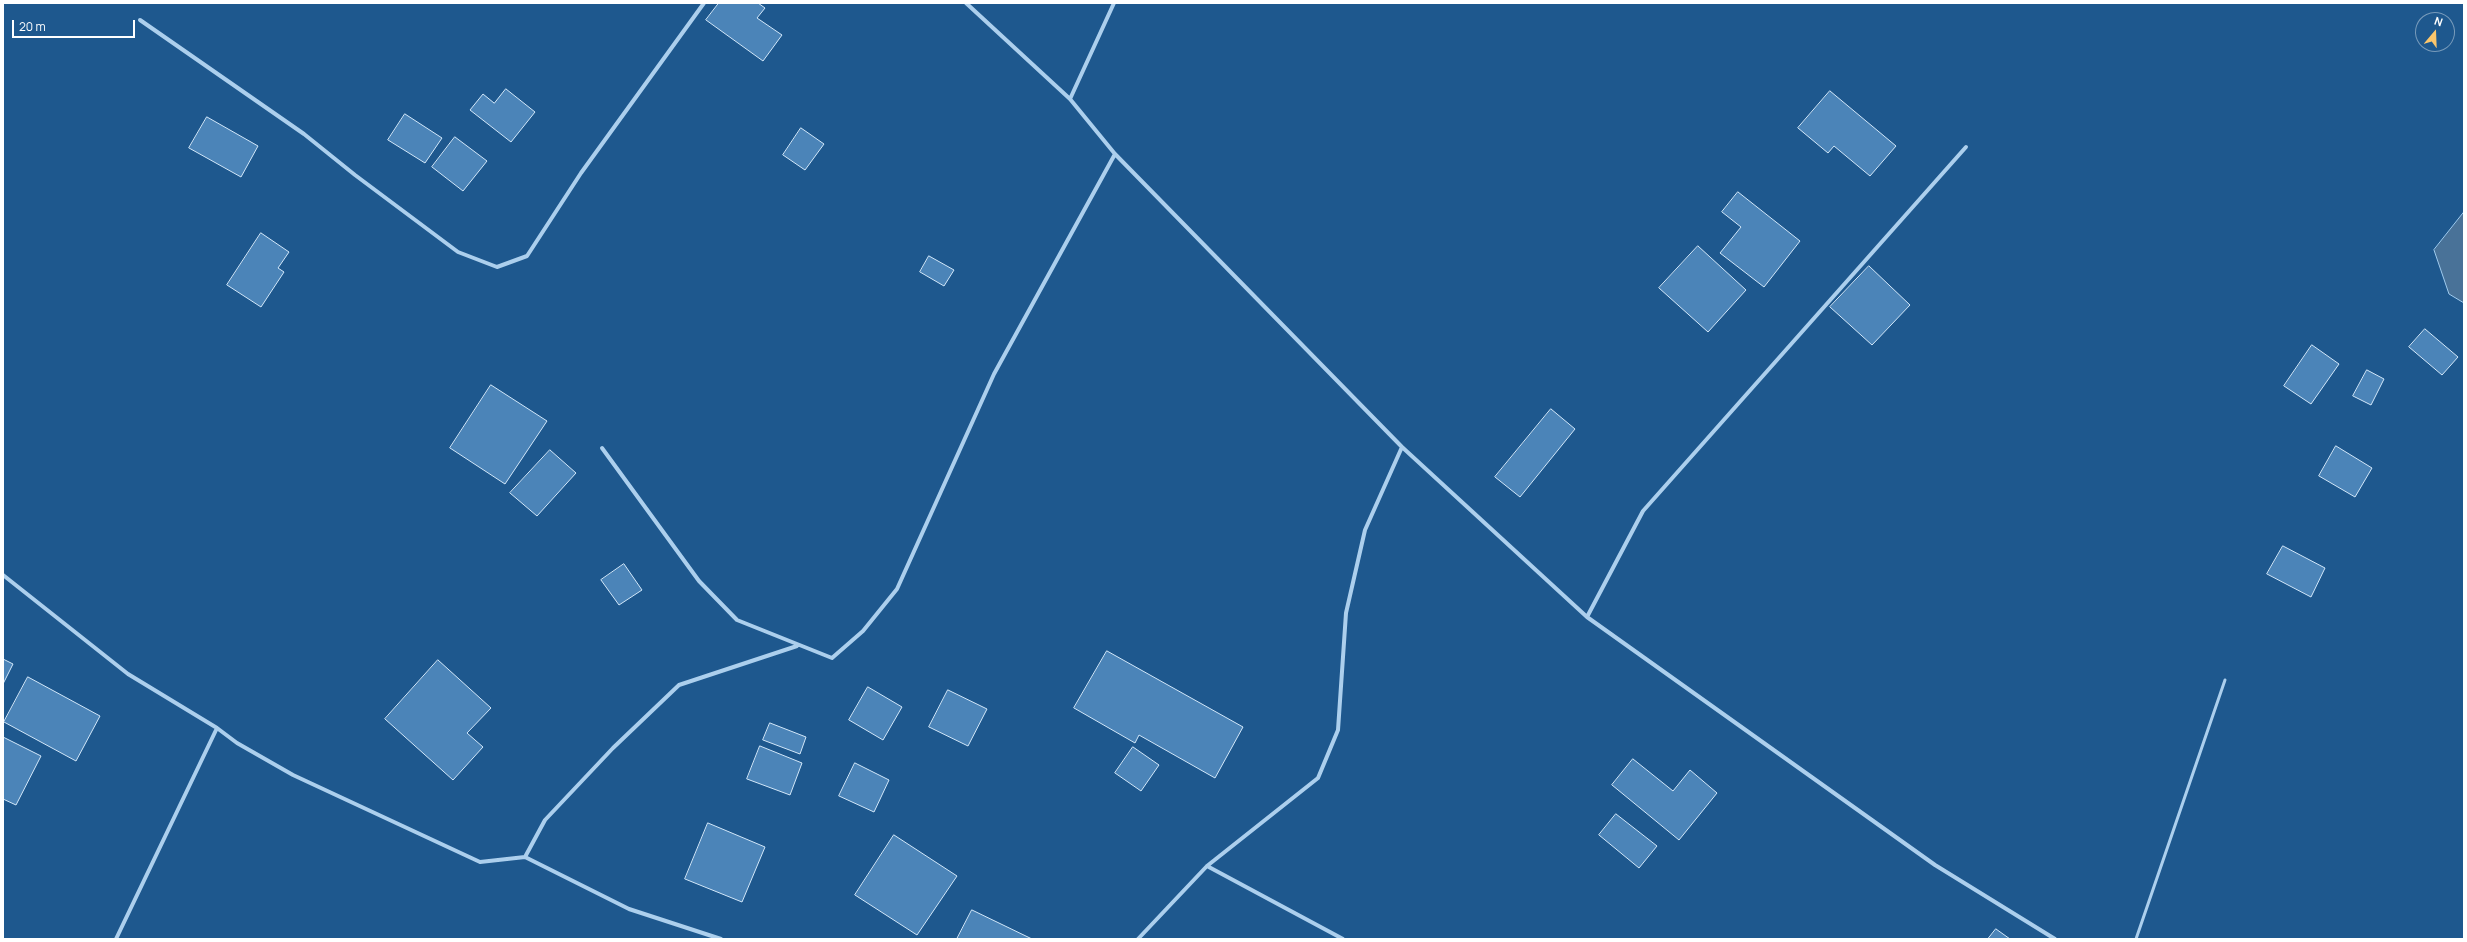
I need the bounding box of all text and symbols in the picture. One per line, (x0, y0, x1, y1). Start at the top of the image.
scale bar (14, 12, 137, 38)
north arrow (2415, 12, 2455, 52)
text: N (2433, 13, 2445, 30)
text: 20 m (19, 18, 46, 35)

